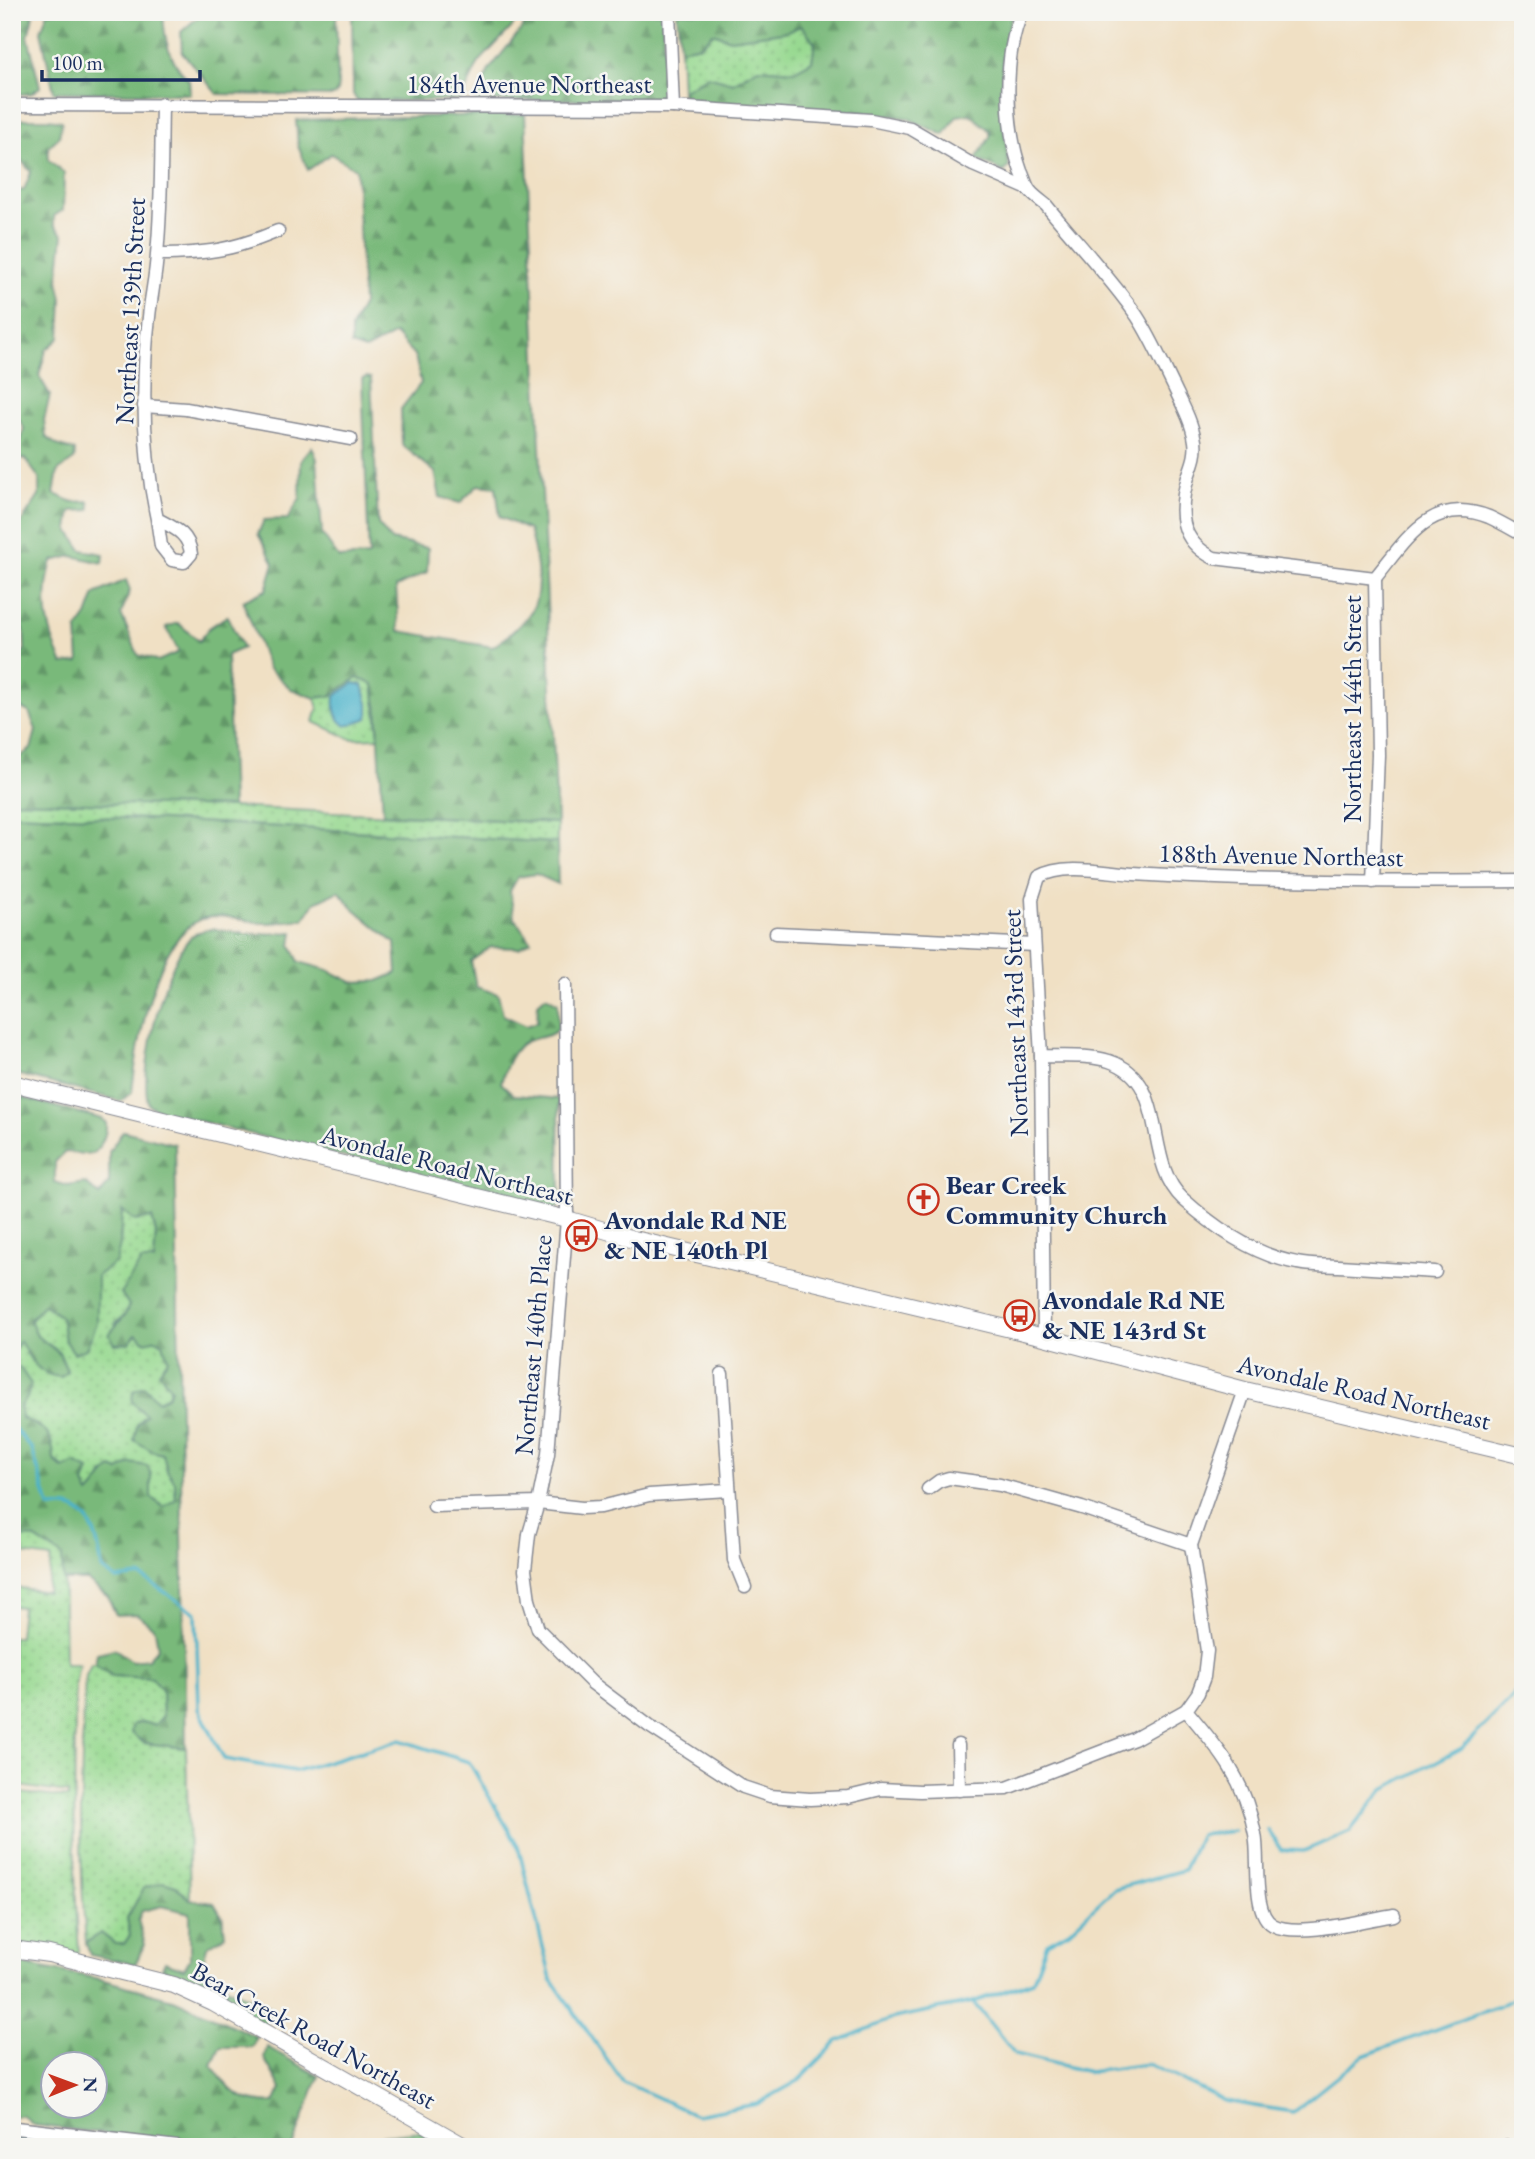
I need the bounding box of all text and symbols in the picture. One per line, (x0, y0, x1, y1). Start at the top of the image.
scale bar (42, 38, 200, 82)
text: 100 m (52, 49, 103, 76)
street label: 184th Avenue Northeast (407, 67, 651, 101)
street label: Northeast 139th Street (107, 197, 153, 425)
street label: Northeast 144th Street (1335, 595, 1369, 823)
street label: 188th Avenue Northeast (1158, 836, 1404, 874)
street label: Northeast 143rd Street (994, 909, 1036, 1137)
street label: Avondale Road Northeast (316, 1117, 577, 1213)
place label: Bear Creek Community Church (946, 1168, 1168, 1232)
church icon: Bear Creek Community Church (906, 1183, 940, 1217)
place label: Avondale Rd NE & NE 140th Pl (603, 1203, 787, 1267)
bus stop icon: Avondale Rd NE & NE 140th Pl (564, 1218, 598, 1252)
street label: Northeast 140th Place (506, 1233, 560, 1457)
place label: Avondale Rd NE & NE 143rd St (1041, 1283, 1225, 1347)
bus stop icon: Avondale Rd NE & NE 143rd St (1002, 1298, 1036, 1332)
street label: Avondale Road Northeast (1233, 1346, 1494, 1438)
street label: Bear Creek Road Northeast (186, 1954, 442, 2116)
north arrow (38, 2050, 108, 2120)
text: N (78, 2077, 103, 2093)

